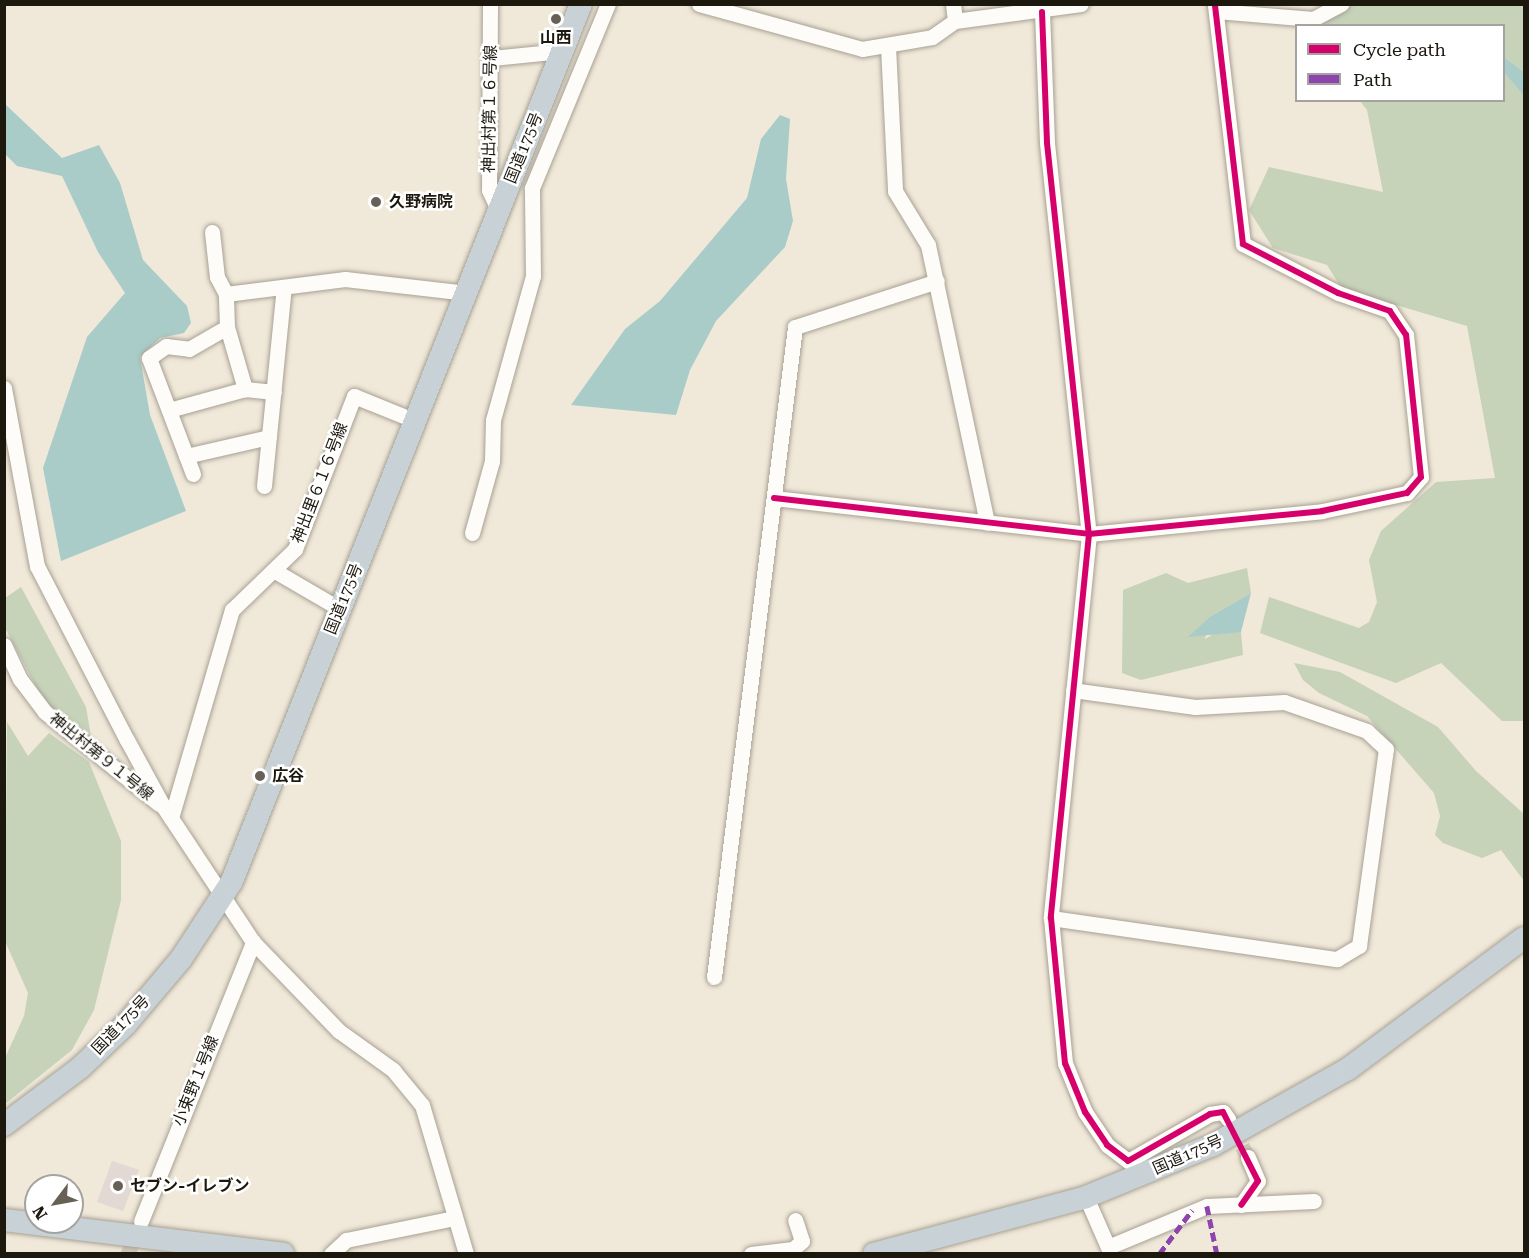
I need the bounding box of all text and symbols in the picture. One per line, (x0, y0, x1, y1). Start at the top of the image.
marker: 山西 (549, 12, 563, 26)
legend (1295, 24, 1505, 102)
place label: 山西 (540, 28, 572, 48)
text: Cycle path (1353, 39, 1446, 60)
street label: 神出村第１６号線 (479, 45, 501, 173)
text: Path (1353, 69, 1392, 90)
street label: 国道175号 (501, 110, 547, 186)
place label: 久野病院 (389, 192, 453, 212)
marker: 久野病院 (367, 193, 385, 211)
street label: 神出里６１６号線 (288, 420, 352, 546)
street label: 国道175号 (321, 561, 367, 637)
street label: 神出村第９１号線 (45, 709, 157, 805)
place label: 広谷 (272, 766, 304, 786)
marker: 広谷 (253, 769, 267, 783)
street label: 国道175号 (88, 991, 154, 1059)
street label: 小束野１号線 (169, 1033, 223, 1129)
street label: 国道175号 (1150, 1131, 1226, 1179)
north arrow (24, 1174, 84, 1234)
place label: セブン-イレブン (130, 1176, 249, 1196)
marker: セブン-イレブン (111, 1179, 125, 1193)
text: N (29, 1202, 51, 1223)

